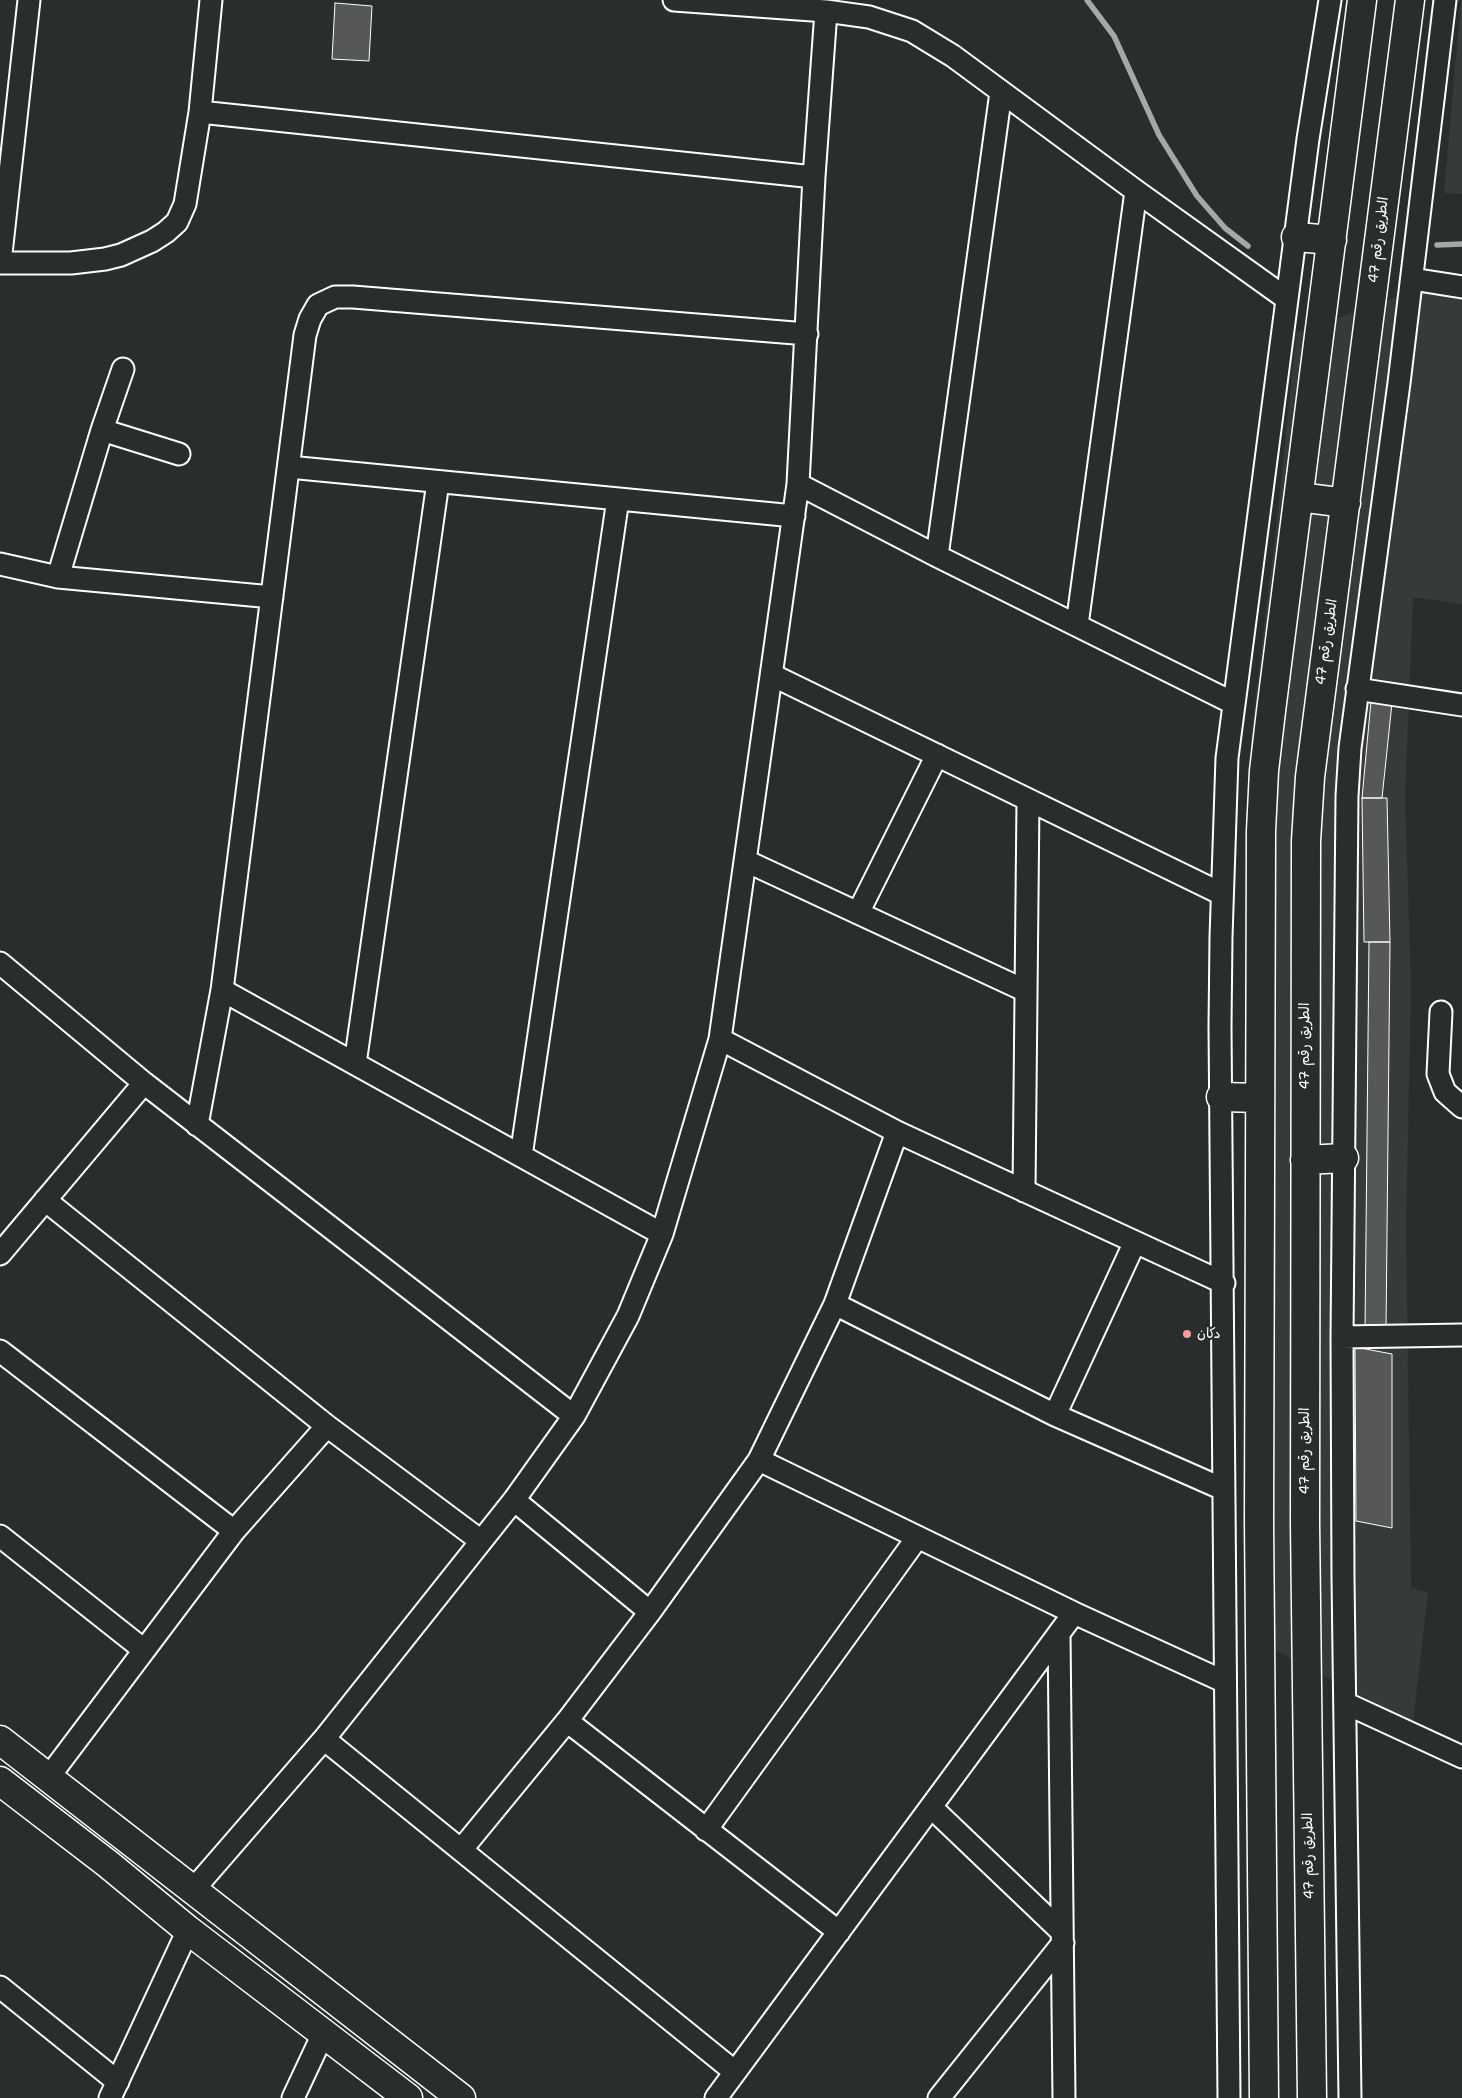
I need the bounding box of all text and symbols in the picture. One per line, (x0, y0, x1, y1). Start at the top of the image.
street label: الطريق رقم 47 (1365, 196, 1393, 284)
street label: الطريق رقم 47 (1313, 598, 1341, 686)
street label: الطريق رقم 47 (1297, 1003, 1313, 1089)
place label: دكان (1197, 1326, 1221, 1342)
marker: دكان (1181, 1328, 1193, 1340)
street label: الطريق رقم 47 (1297, 1408, 1313, 1494)
street label: الطريق رقم 47 (1300, 1812, 1318, 1900)

